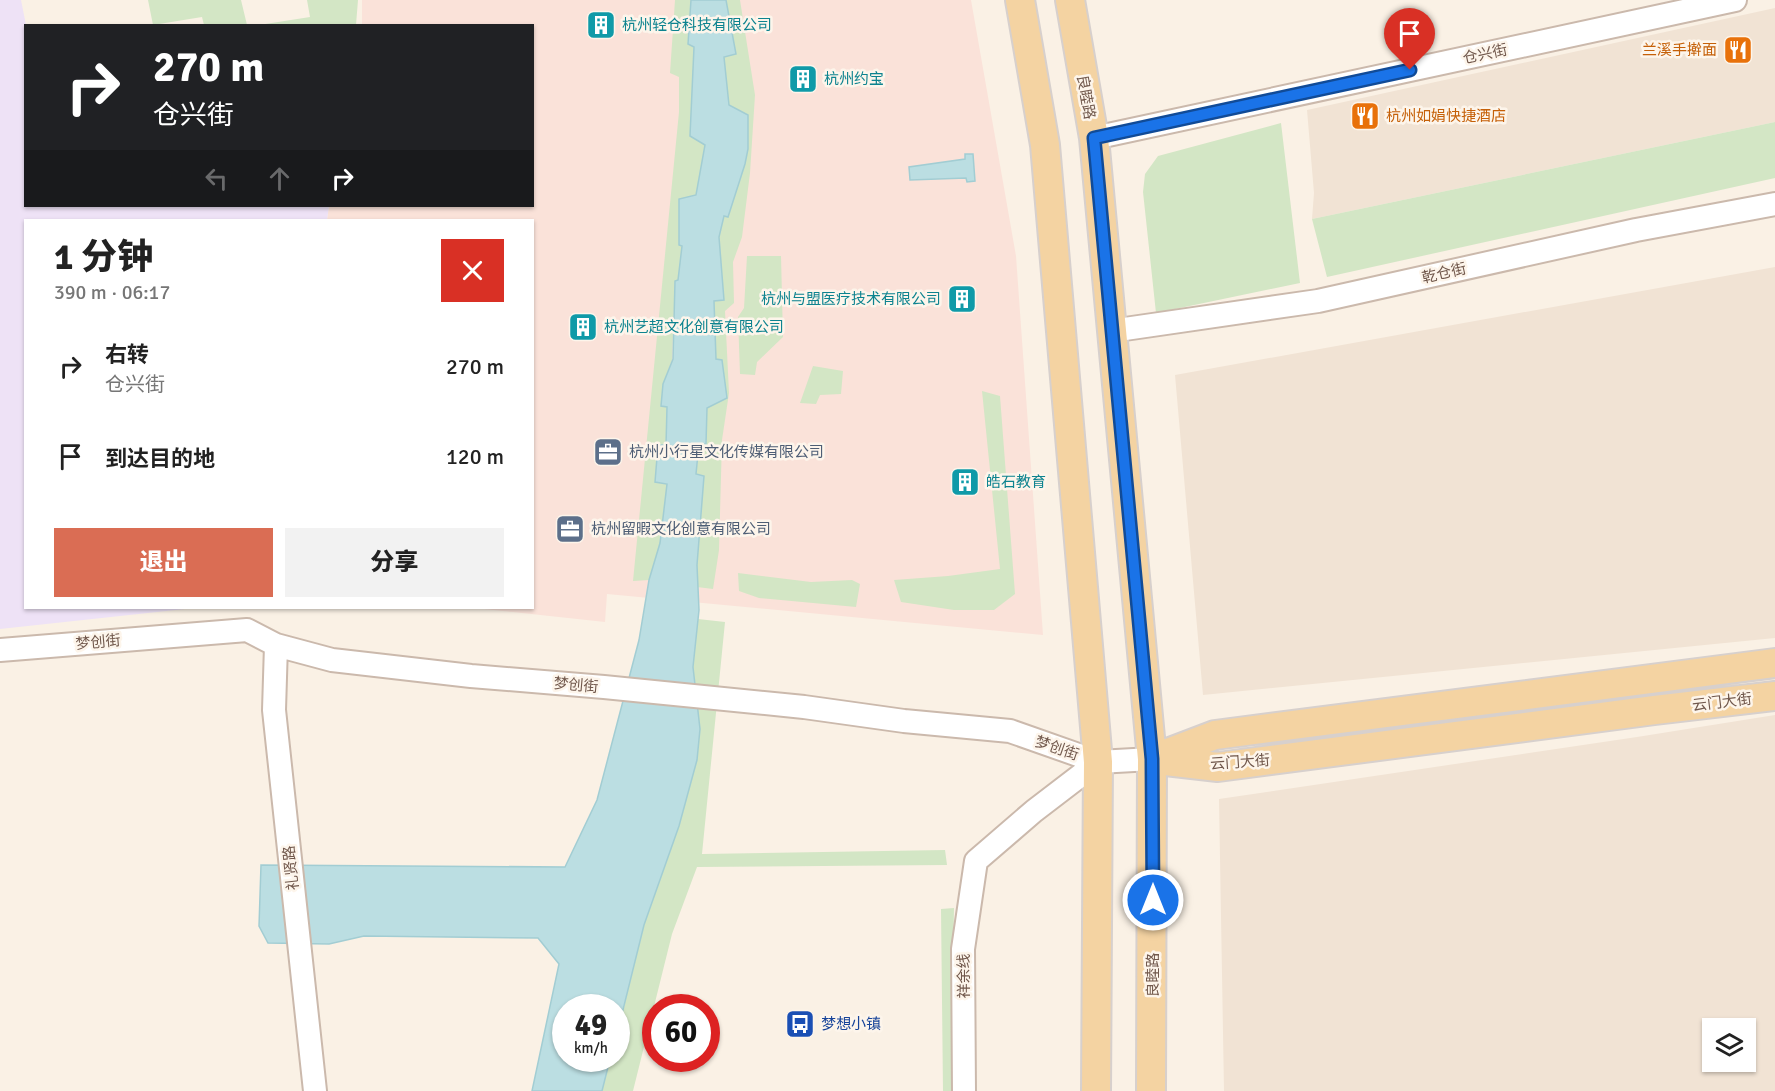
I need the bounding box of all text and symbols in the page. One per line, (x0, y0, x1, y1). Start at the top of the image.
pin (1384, 8, 1435, 70)
building icon: 杭州轻仓科技有限公司 (585, 9, 617, 41)
place label: 杭州轻仓科技有限公司 (622, 16, 772, 34)
icon: arrive (1393, 17, 1426, 50)
restaurant icon: 兰溪手擀面 (1722, 34, 1754, 66)
street label: 仓兴街 (1461, 41, 1509, 67)
place label: 兰溪手擀面 (1642, 41, 1717, 59)
text: 270 m (153, 42, 264, 93)
icon: right (54, 48, 132, 126)
building icon: 杭州约宝 (787, 63, 819, 95)
place label: 杭州约宝 (824, 70, 884, 88)
street label: 良睦路 (1073, 73, 1099, 121)
text: 仓兴街 (153, 99, 234, 132)
restaurant icon: 杭州如娟快捷酒店 (1349, 100, 1381, 132)
place label: 杭州如娟快捷酒店 (1386, 107, 1506, 125)
icon: left (200, 162, 233, 195)
icon: ahead (263, 162, 296, 195)
icon: right (326, 162, 359, 195)
text: 1 分钟 (54, 235, 153, 280)
button: close (441, 239, 504, 302)
street label: 乾仓街 (1420, 259, 1468, 287)
text: 390 m · 06:17 (54, 280, 170, 305)
building icon: 杭州与盟医疗技术有限公司 (946, 283, 978, 315)
place label: 杭州与盟医疗技术有限公司 (761, 290, 941, 308)
building icon: 杭州艺超文化创意有限公司 (567, 311, 599, 343)
place label: 杭州艺超文化创意有限公司 (604, 318, 784, 336)
text: 右转 (105, 341, 149, 368)
icon: right (54, 350, 87, 383)
text: 270 m (446, 353, 504, 380)
text: 仓兴街 (105, 372, 165, 397)
office icon: 杭州小行星文化传媒有限公司 (592, 436, 624, 468)
icon: arrive (54, 440, 87, 473)
text: 120 m (446, 443, 504, 470)
place label: 杭州小行星文化传媒有限公司 (629, 443, 824, 461)
text: 到达目的地 (105, 445, 215, 472)
building icon: 皓石教育 (949, 466, 981, 498)
place label: 皓石教育 (986, 473, 1046, 491)
office icon: 杭州留暇文化创意有限公司 (554, 513, 586, 545)
place label: 杭州留暇文化创意有限公司 (591, 520, 771, 538)
button: 退出 (54, 528, 273, 597)
button: 分享 (285, 528, 504, 597)
street label: 梦创街 (75, 631, 121, 653)
street label: 梦创街 (553, 674, 599, 696)
street label: 云门大街 (1691, 689, 1753, 715)
street label: 梦创街 (1033, 732, 1081, 764)
street label: 云门大街 (1209, 751, 1271, 773)
street label: 礼贤路 (280, 845, 302, 891)
position arrow (1121, 868, 1185, 932)
street label: 良睦路 (1144, 952, 1162, 998)
street label: 祥余线 (955, 953, 973, 999)
speed limit sign: 60 (642, 994, 720, 1072)
text: 49 (575, 1007, 607, 1044)
bus stop icon: 梦想小镇 (784, 1008, 816, 1040)
place label: 梦想小镇 (821, 1015, 881, 1033)
map controls (1702, 1018, 1756, 1072)
button: layers (1702, 1018, 1756, 1072)
text: km/h (574, 1039, 608, 1057)

